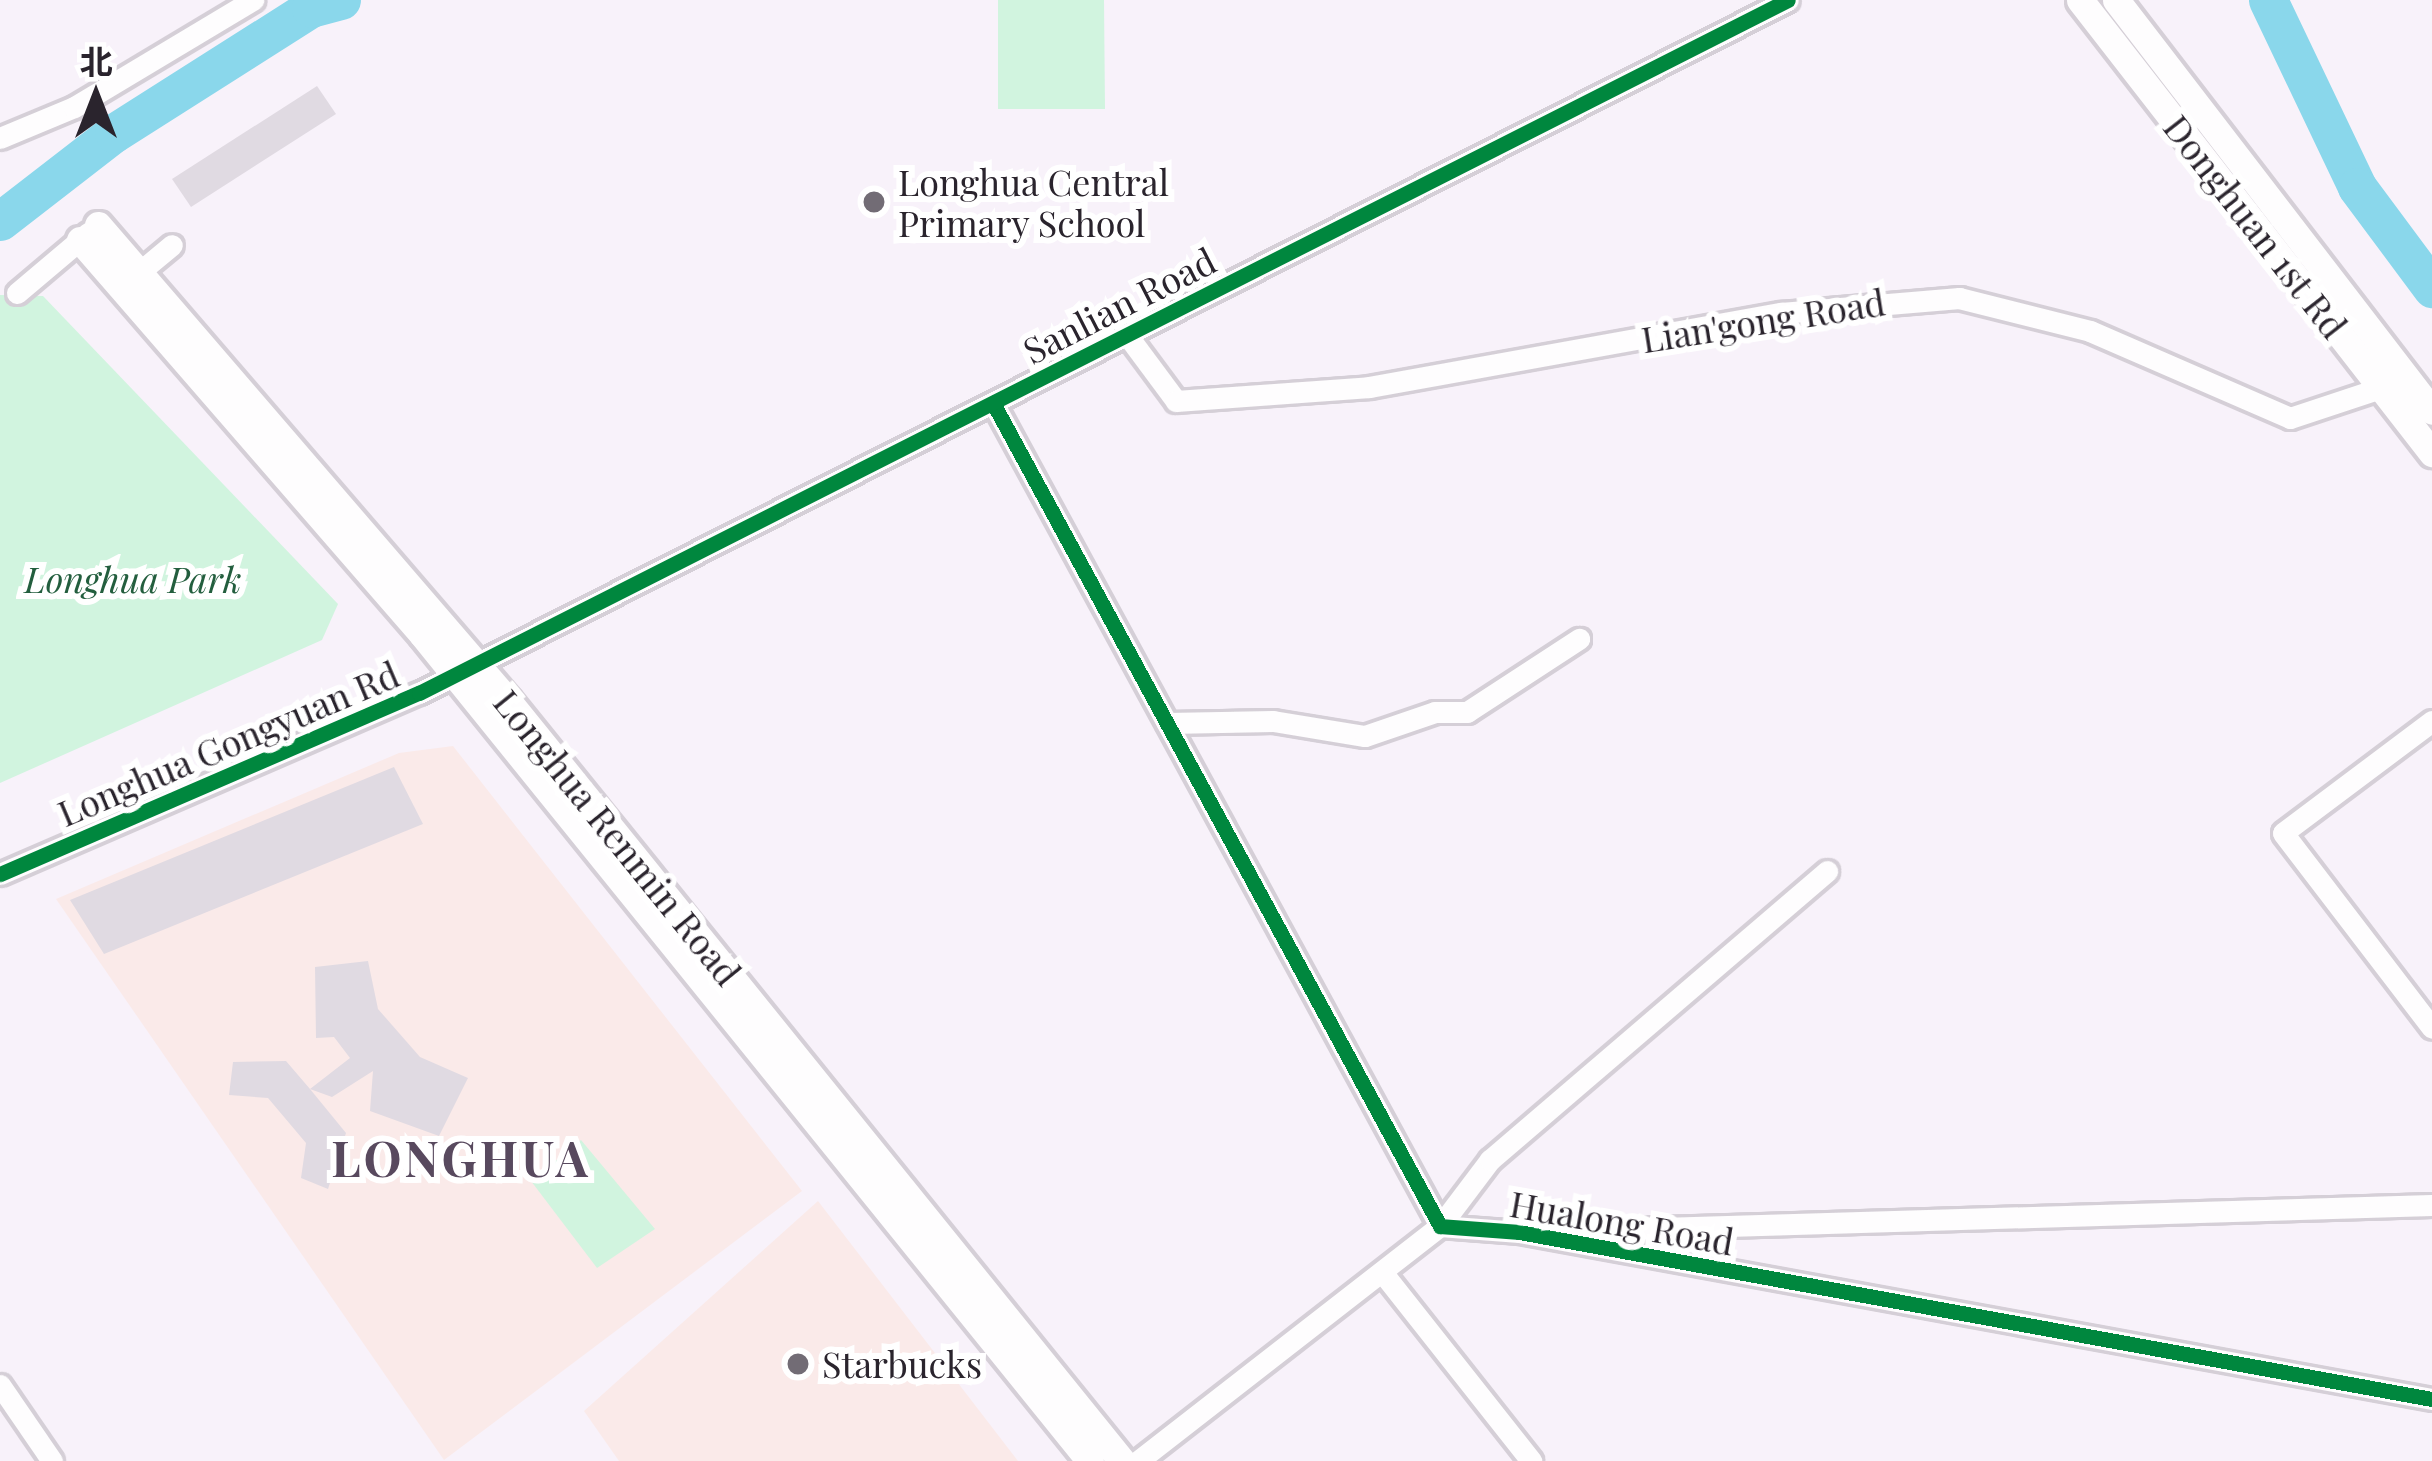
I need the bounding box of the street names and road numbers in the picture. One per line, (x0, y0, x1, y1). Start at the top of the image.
street label: Donghuan 1st Rd (2155, 106, 2357, 346)
street label: Sanlian Road (1016, 238, 1222, 372)
street label: Lian'gong Road (1638, 279, 1888, 361)
street label: Longhua Gongyuan Rd (51, 652, 405, 834)
street label: Longhua Renmin Road (485, 680, 751, 994)
street label: Hualong Road (1507, 1181, 1737, 1263)

